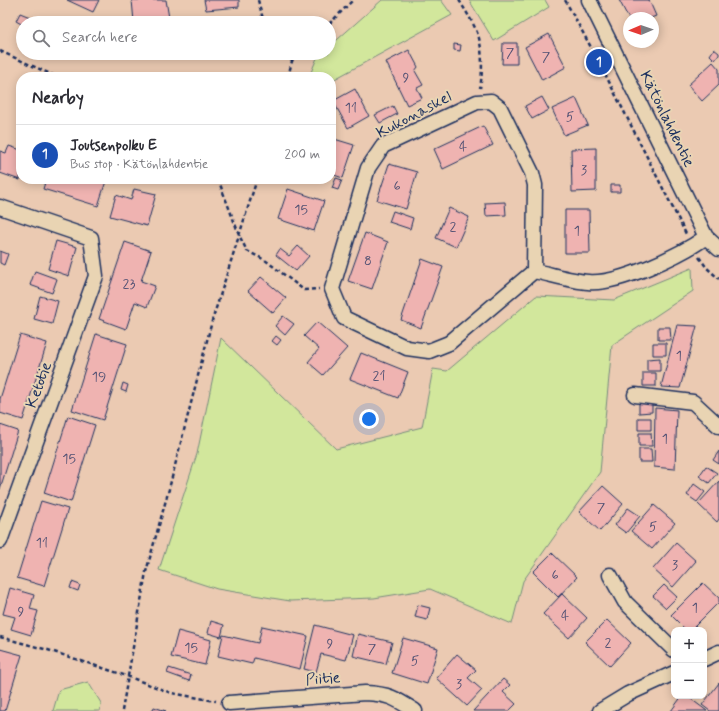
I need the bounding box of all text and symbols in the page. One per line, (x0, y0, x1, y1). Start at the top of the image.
north arrow (623, 12, 659, 48)
search box (16, 16, 336, 60)
icon: search (30, 27, 52, 49)
text: Search here (62, 28, 138, 48)
house number: 7 (506, 44, 515, 62)
pin: 1 (586, 47, 612, 77)
house number: 7 (542, 48, 551, 66)
street label: Kätönlahdentie (635, 67, 699, 171)
house number: 9 (403, 69, 410, 87)
street label: Kukonaskel (373, 86, 455, 144)
text: Nearby (32, 87, 84, 109)
house number: 11 (345, 99, 357, 117)
house number: 5 (566, 108, 574, 126)
text: Joutsenpolku E (70, 136, 157, 156)
house number: 4 (459, 138, 467, 156)
text: 1 (42, 146, 48, 163)
text: 200 m (285, 146, 320, 163)
text: Bus stop · Kätönlahdentie (70, 156, 208, 173)
house number: 3 (581, 161, 587, 179)
house number: 6 (393, 177, 401, 195)
house number: 15 (294, 201, 308, 219)
house number: 2 (450, 218, 457, 236)
house number: 1 (574, 222, 580, 240)
house number: 8 (364, 252, 372, 270)
house number: 23 (123, 275, 135, 293)
house number: 1 (676, 347, 682, 365)
street label: Ketotie (21, 359, 57, 411)
house number: 21 (373, 367, 385, 385)
house number: 19 (92, 368, 106, 386)
your location (359, 409, 379, 429)
house number: 1 (662, 430, 668, 448)
house number: 15 (62, 450, 76, 468)
house number: 7 (597, 499, 606, 517)
house number: 5 (649, 518, 657, 536)
house number: 11 (36, 534, 48, 552)
house number: 3 (672, 556, 678, 574)
house number: 6 (551, 566, 559, 584)
house number: 1 (692, 599, 698, 617)
house number: 9 (18, 603, 25, 621)
house number: 4 (561, 607, 569, 625)
map controls (671, 627, 707, 699)
button: + (671, 627, 707, 663)
house number: 2 (605, 634, 612, 652)
house number: 9 (327, 635, 334, 653)
house number: 15 (184, 639, 198, 657)
house number: 7 (368, 640, 377, 658)
house number: 5 (411, 652, 419, 670)
button: − (671, 663, 707, 699)
street label: Piitie (305, 667, 341, 691)
house number: 3 (456, 675, 462, 693)

